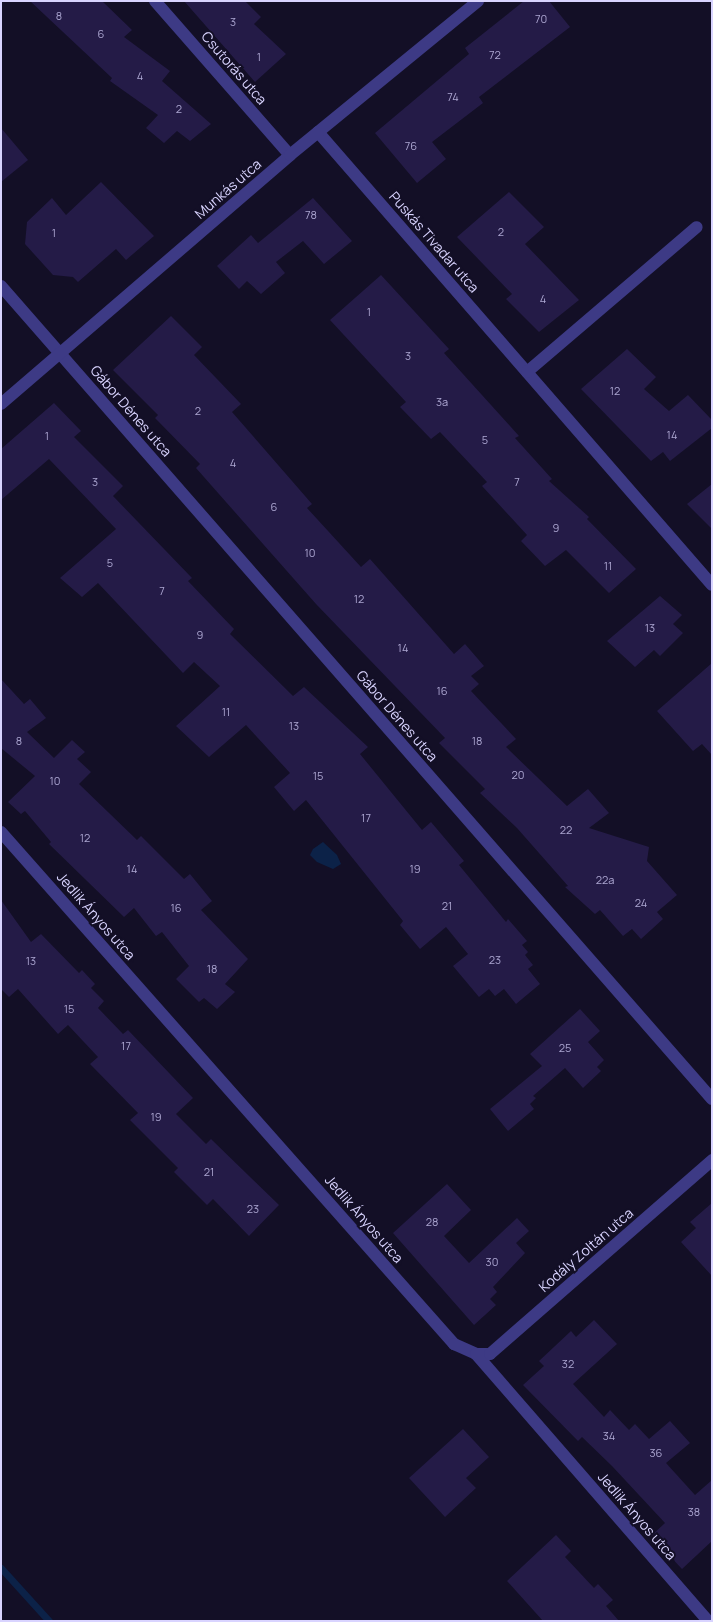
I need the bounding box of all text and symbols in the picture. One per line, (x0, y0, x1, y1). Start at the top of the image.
house number: 8 (56, 9, 62, 23)
house number: 70 (535, 12, 547, 26)
house number: 3 (230, 15, 236, 29)
house number: 6 (98, 27, 104, 41)
street label: Csutorás utca (198, 28, 270, 108)
house number: 72 (489, 48, 501, 62)
house number: 1 (257, 50, 261, 64)
house number: 4 (137, 69, 143, 83)
house number: 74 (447, 90, 459, 104)
house number: 2 (176, 102, 182, 116)
house number: 76 (405, 139, 417, 153)
street label: Munkás utca (191, 156, 265, 222)
street label: Puskás Tivadar utca (386, 188, 482, 296)
house number: 78 (305, 208, 317, 222)
house number: 2 (498, 225, 504, 239)
house number: 1 (52, 226, 56, 240)
house number: 4 (540, 292, 546, 306)
house number: 1 (367, 305, 371, 319)
house number: 3 (405, 349, 411, 363)
street label: Gábor Dénes utca (87, 362, 175, 460)
house number: 12 (610, 384, 620, 398)
house number: 3a (436, 395, 448, 409)
house number: 2 (195, 404, 201, 418)
house number: 14 (667, 428, 677, 442)
house number: 1 (45, 429, 49, 443)
house number: 5 (482, 433, 488, 447)
house number: 4 (230, 456, 236, 470)
house number: 3 (92, 475, 98, 489)
house number: 7 (514, 475, 520, 489)
house number: 6 (271, 500, 277, 514)
house number: 9 (553, 521, 559, 535)
house number: 10 (305, 546, 315, 560)
house number: 5 (107, 556, 113, 570)
house number: 11 (604, 559, 612, 573)
house number: 7 (159, 584, 165, 598)
house number: 12 (354, 592, 364, 606)
house number: 13 (645, 621, 655, 635)
house number: 9 (197, 628, 203, 642)
house number: 14 (398, 641, 408, 655)
street label: Gábor Dénes utca (353, 667, 441, 765)
house number: 16 (436, 684, 448, 698)
house number: 11 (222, 705, 230, 719)
house number: 13 (289, 719, 299, 733)
house number: 8 (16, 734, 22, 748)
house number: 18 (472, 734, 482, 748)
house number: 20 (512, 768, 524, 782)
house number: 15 (313, 769, 323, 783)
house number: 10 (50, 774, 60, 788)
house number: 17 (361, 811, 371, 825)
house number: 22 (560, 823, 572, 837)
house number: 12 (80, 831, 90, 845)
house number: 14 (127, 862, 137, 876)
house number: 19 (409, 862, 421, 876)
street label: Jedlik Ányos utca (53, 869, 139, 963)
house number: 22a (596, 873, 614, 887)
house number: 24 (635, 896, 647, 910)
house number: 21 (442, 899, 452, 913)
house number: 16 (170, 901, 182, 915)
house number: 23 (489, 953, 501, 967)
house number: 13 (26, 954, 36, 968)
house number: 18 (207, 962, 217, 976)
house number: 15 (64, 1002, 74, 1016)
house number: 17 (121, 1039, 131, 1053)
house number: 25 (559, 1041, 571, 1055)
house number: 19 (150, 1110, 162, 1124)
house number: 21 (204, 1165, 214, 1179)
street label: Jedlik Ányos utca (321, 1172, 407, 1266)
house number: 23 (247, 1202, 259, 1216)
street label: Kodály Zoltán utca (535, 1205, 637, 1295)
house number: 28 (426, 1215, 438, 1229)
house number: 30 (486, 1255, 498, 1269)
house number: 32 (562, 1357, 574, 1371)
house number: 34 (603, 1429, 615, 1443)
house number: 36 (650, 1446, 662, 1460)
street label: Jedlik Ányos utca (594, 1469, 680, 1563)
house number: 38 (688, 1505, 700, 1519)

